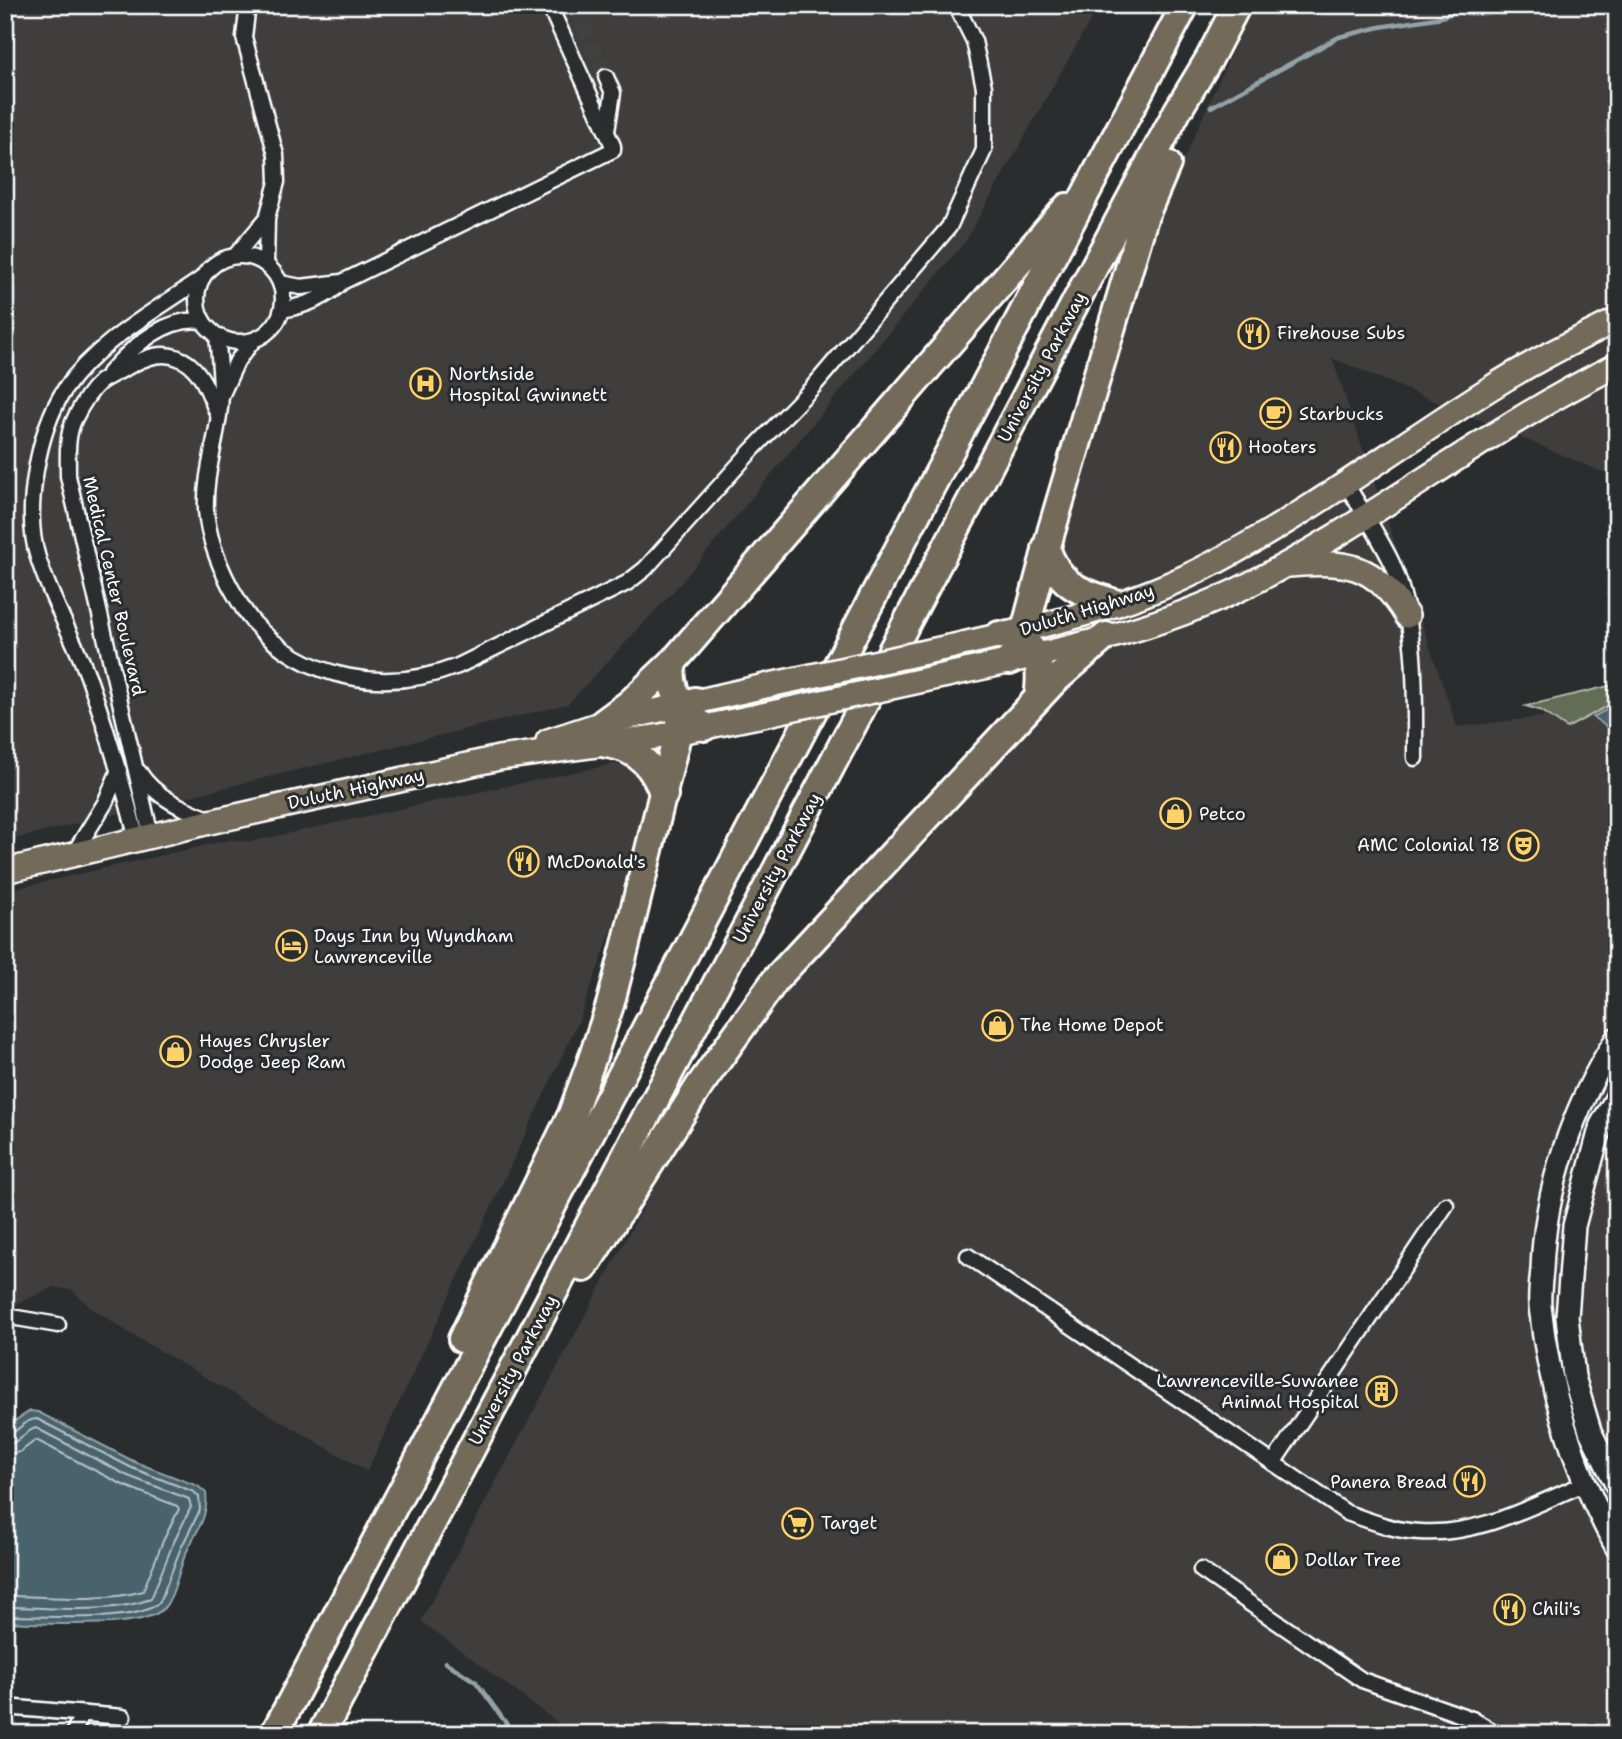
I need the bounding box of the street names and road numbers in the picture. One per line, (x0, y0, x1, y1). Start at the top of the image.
street label: University Parkway (992, 288, 1092, 446)
street label: Medical Center Boulevard (77, 474, 151, 698)
street label: Duluth Highway (1017, 578, 1157, 642)
street label: Duluth Highway (286, 763, 426, 815)
street label: University Parkway (727, 789, 827, 947)
street label: University Parkway (463, 1291, 563, 1449)

